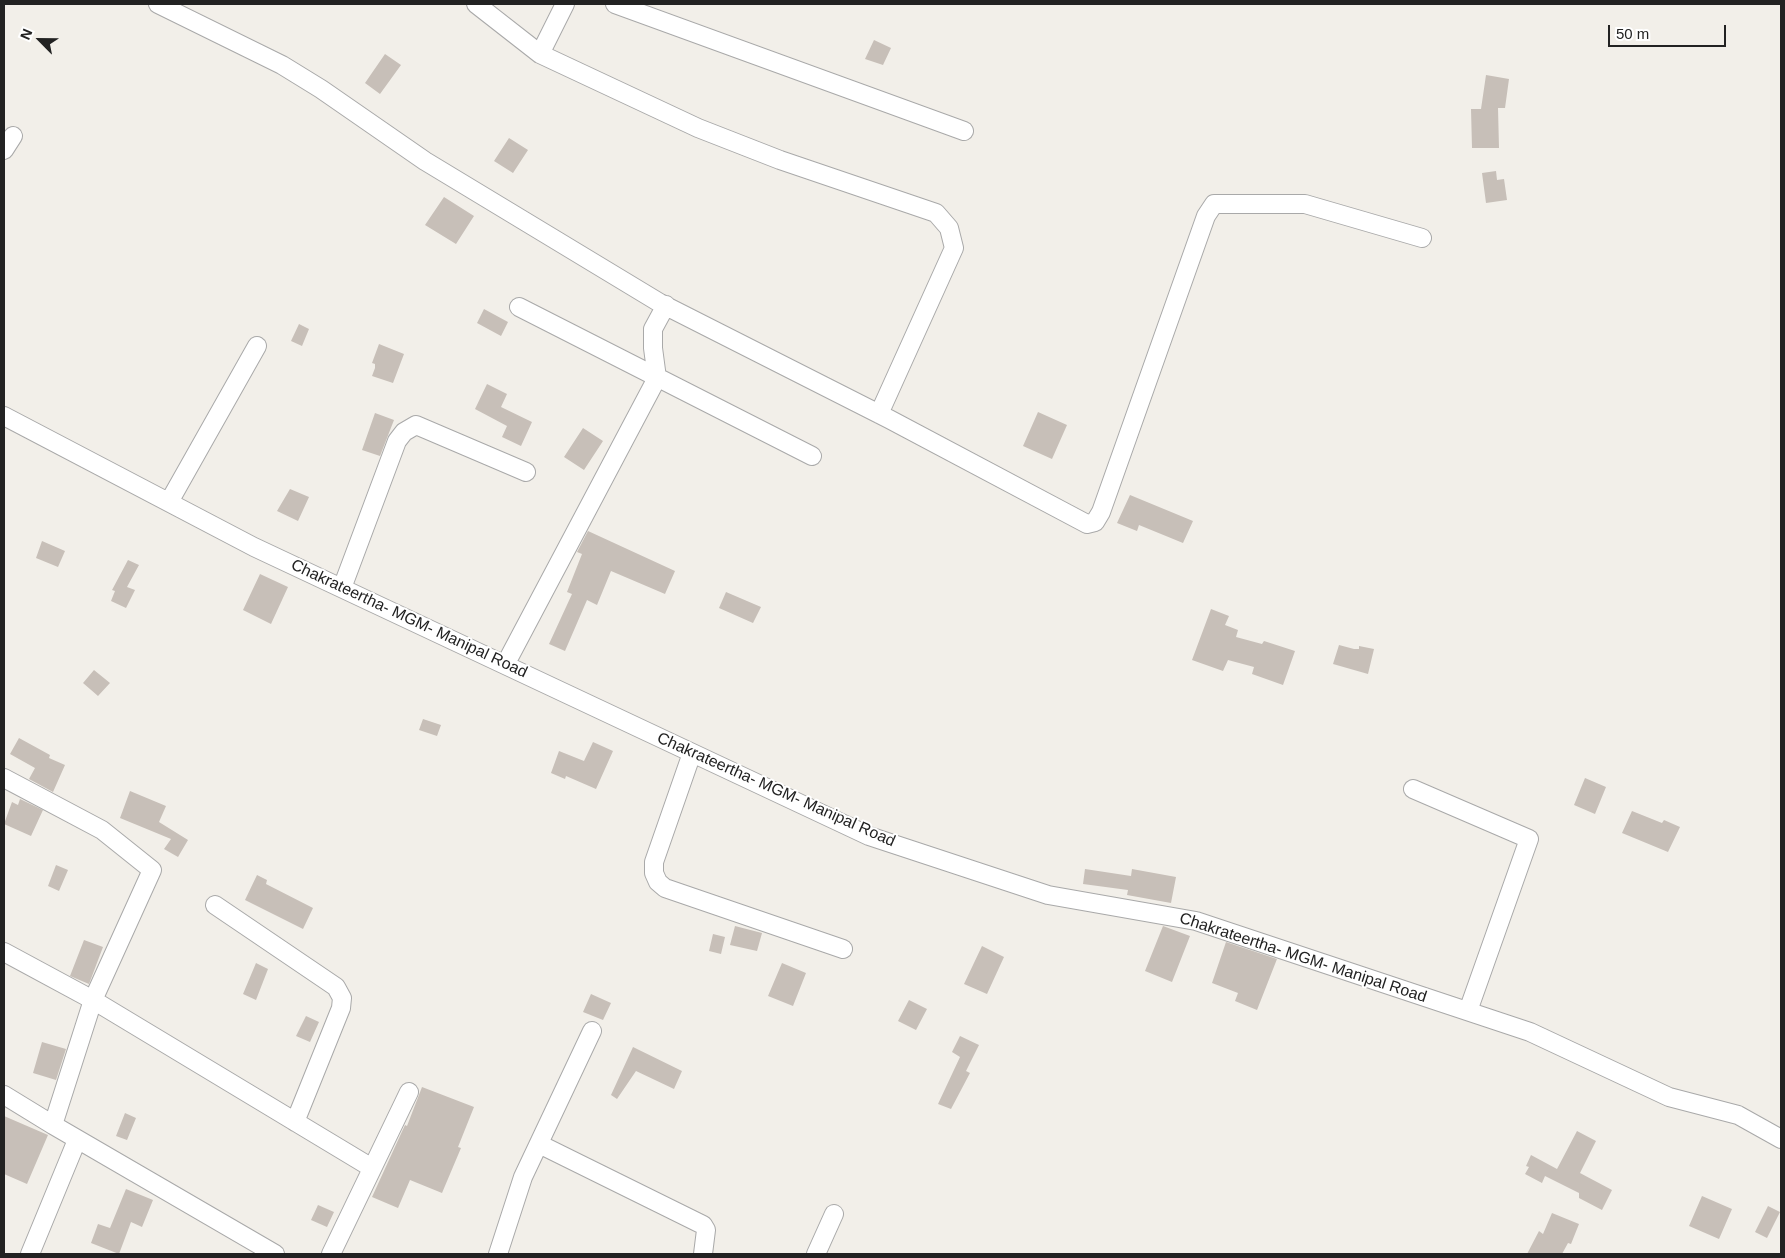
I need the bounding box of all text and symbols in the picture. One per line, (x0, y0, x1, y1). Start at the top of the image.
north arrow (15, 15, 65, 65)
scale bar (1610, 15, 1728, 47)
text: 50 m (1616, 25, 1649, 42)
text: N (17, 26, 36, 42)
street label: Chakrateertha- MGM- Manipal Road (288, 556, 530, 682)
street label: Chakrateertha- MGM- Manipal Road (654, 729, 898, 851)
street label: Chakrateertha- MGM- Manipal Road (1177, 909, 1429, 1007)

